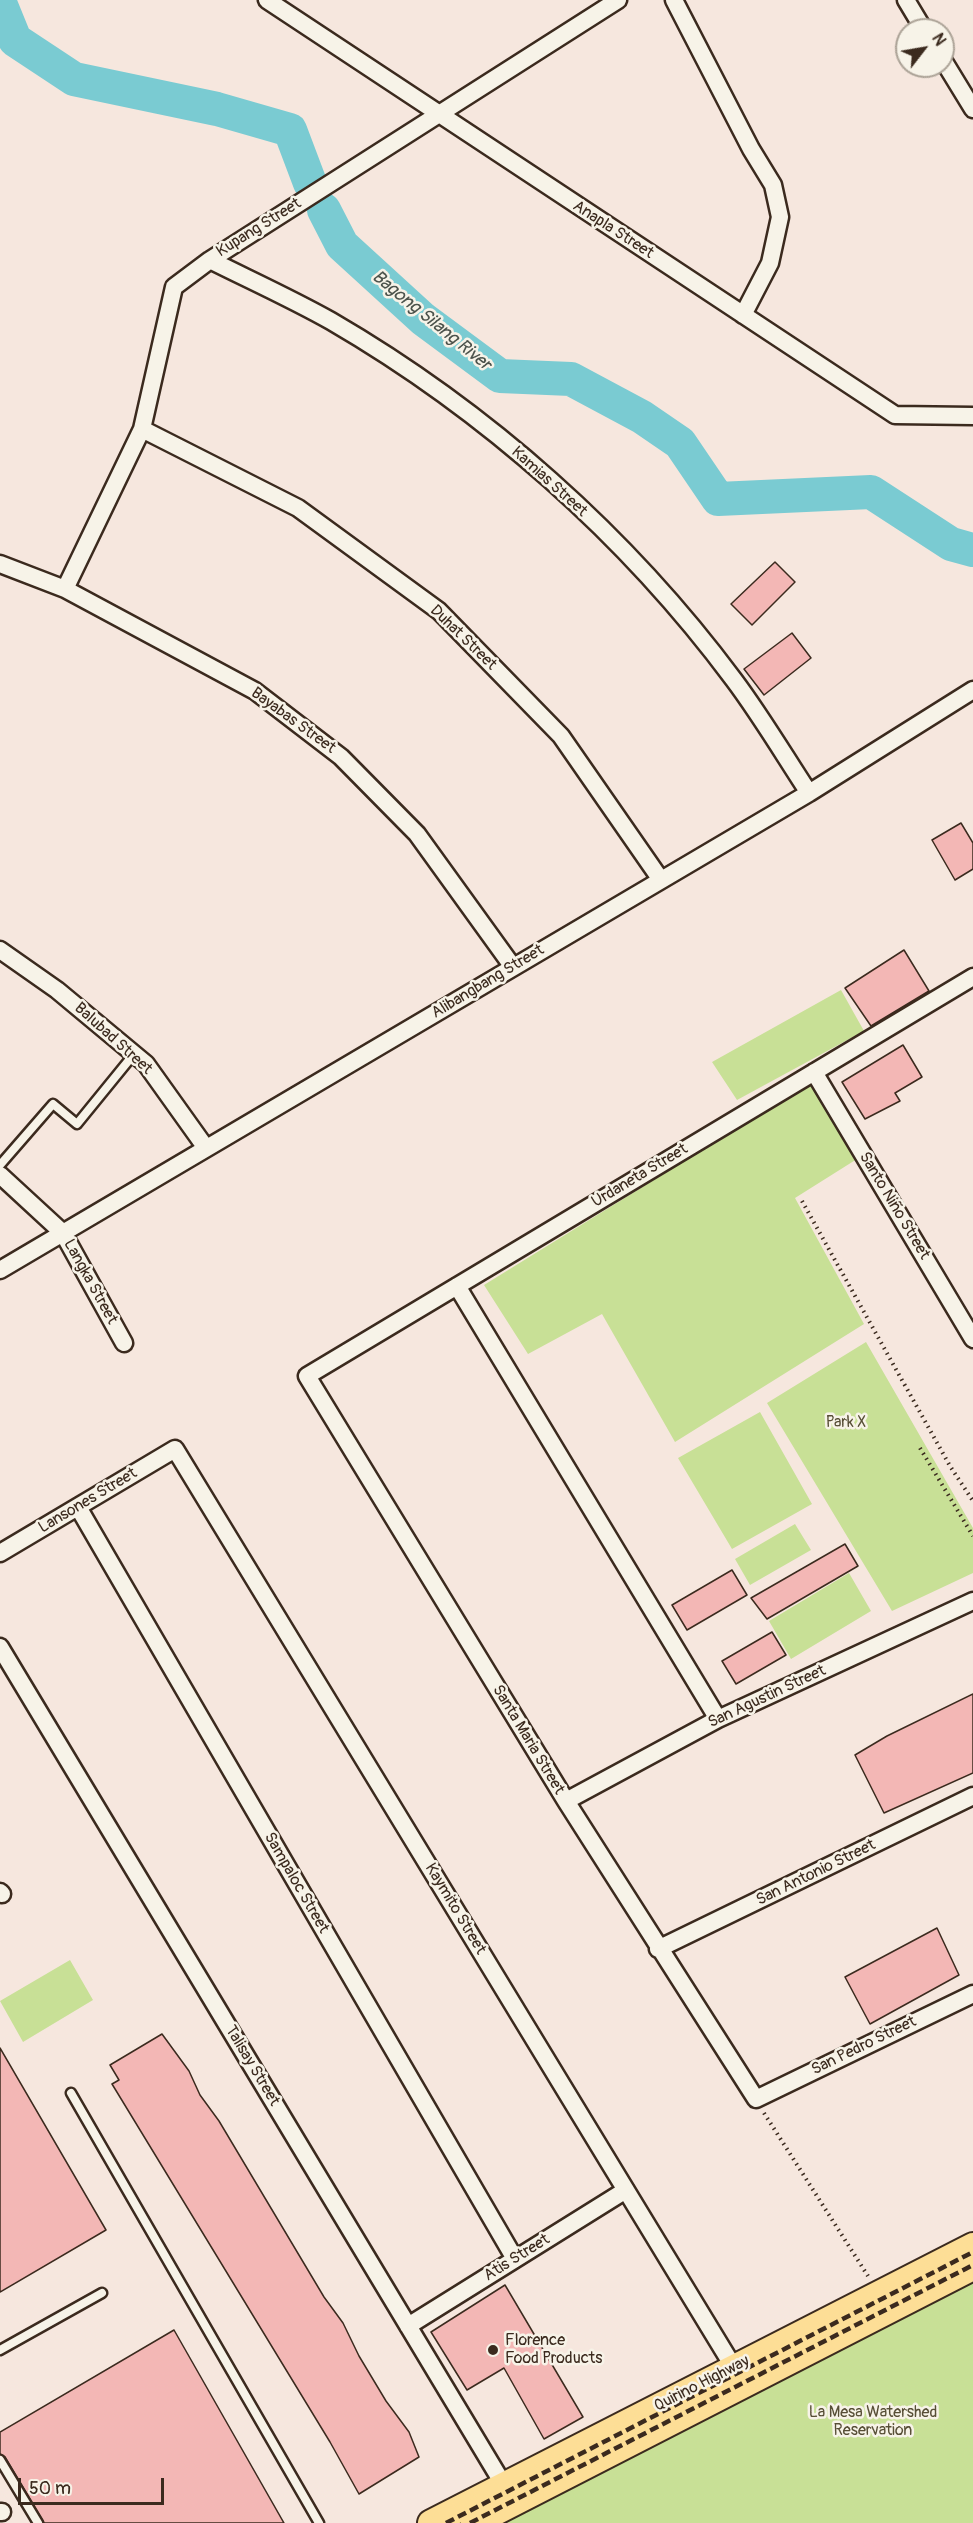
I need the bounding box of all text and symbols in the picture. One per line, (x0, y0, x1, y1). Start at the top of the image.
north arrow (895, 18, 955, 78)
text: N (927, 30, 950, 50)
street label: Kupang Street (213, 194, 305, 262)
street label: Anapla Street (569, 197, 657, 263)
water label: Bagong Silang River (367, 266, 495, 376)
street label: Kamias Street (507, 443, 591, 521)
street label: Duhat Street (426, 601, 500, 675)
street label: Bayabas Street (247, 684, 339, 758)
street label: Alibangbang Street (428, 941, 548, 1023)
street label: Balubad Street (70, 999, 156, 1079)
street label: Urdaneta Street (589, 1140, 691, 1212)
street label: Santo Niño Street (854, 1149, 934, 1263)
street label: Langka Street (59, 1236, 121, 1328)
park label: Park X (826, 1413, 866, 1433)
street label: Lansones Street (35, 1464, 141, 1538)
street label: San Agustin Street (705, 1661, 829, 1733)
street label: Santa Maria Street (488, 1682, 568, 1798)
street label: Sampaloc Street (259, 1829, 333, 1937)
street label: San Antonio Street (753, 1836, 879, 1910)
street label: Kaymito Street (420, 1860, 490, 1958)
street label: San Pedro Street (808, 2012, 920, 2080)
street label: Talisay Street (221, 2022, 283, 2110)
street label: Atis Street (481, 2230, 553, 2286)
place label: Florence Food Products (505, 2331, 602, 2369)
marker: Florence Food Products (486, 2343, 500, 2357)
street label: Quirino Highway (651, 2352, 753, 2416)
park label: La Mesa Watershed Reservation (809, 2403, 937, 2441)
scale bar (21, 2466, 166, 2504)
text: 50 m (29, 2477, 71, 2500)

